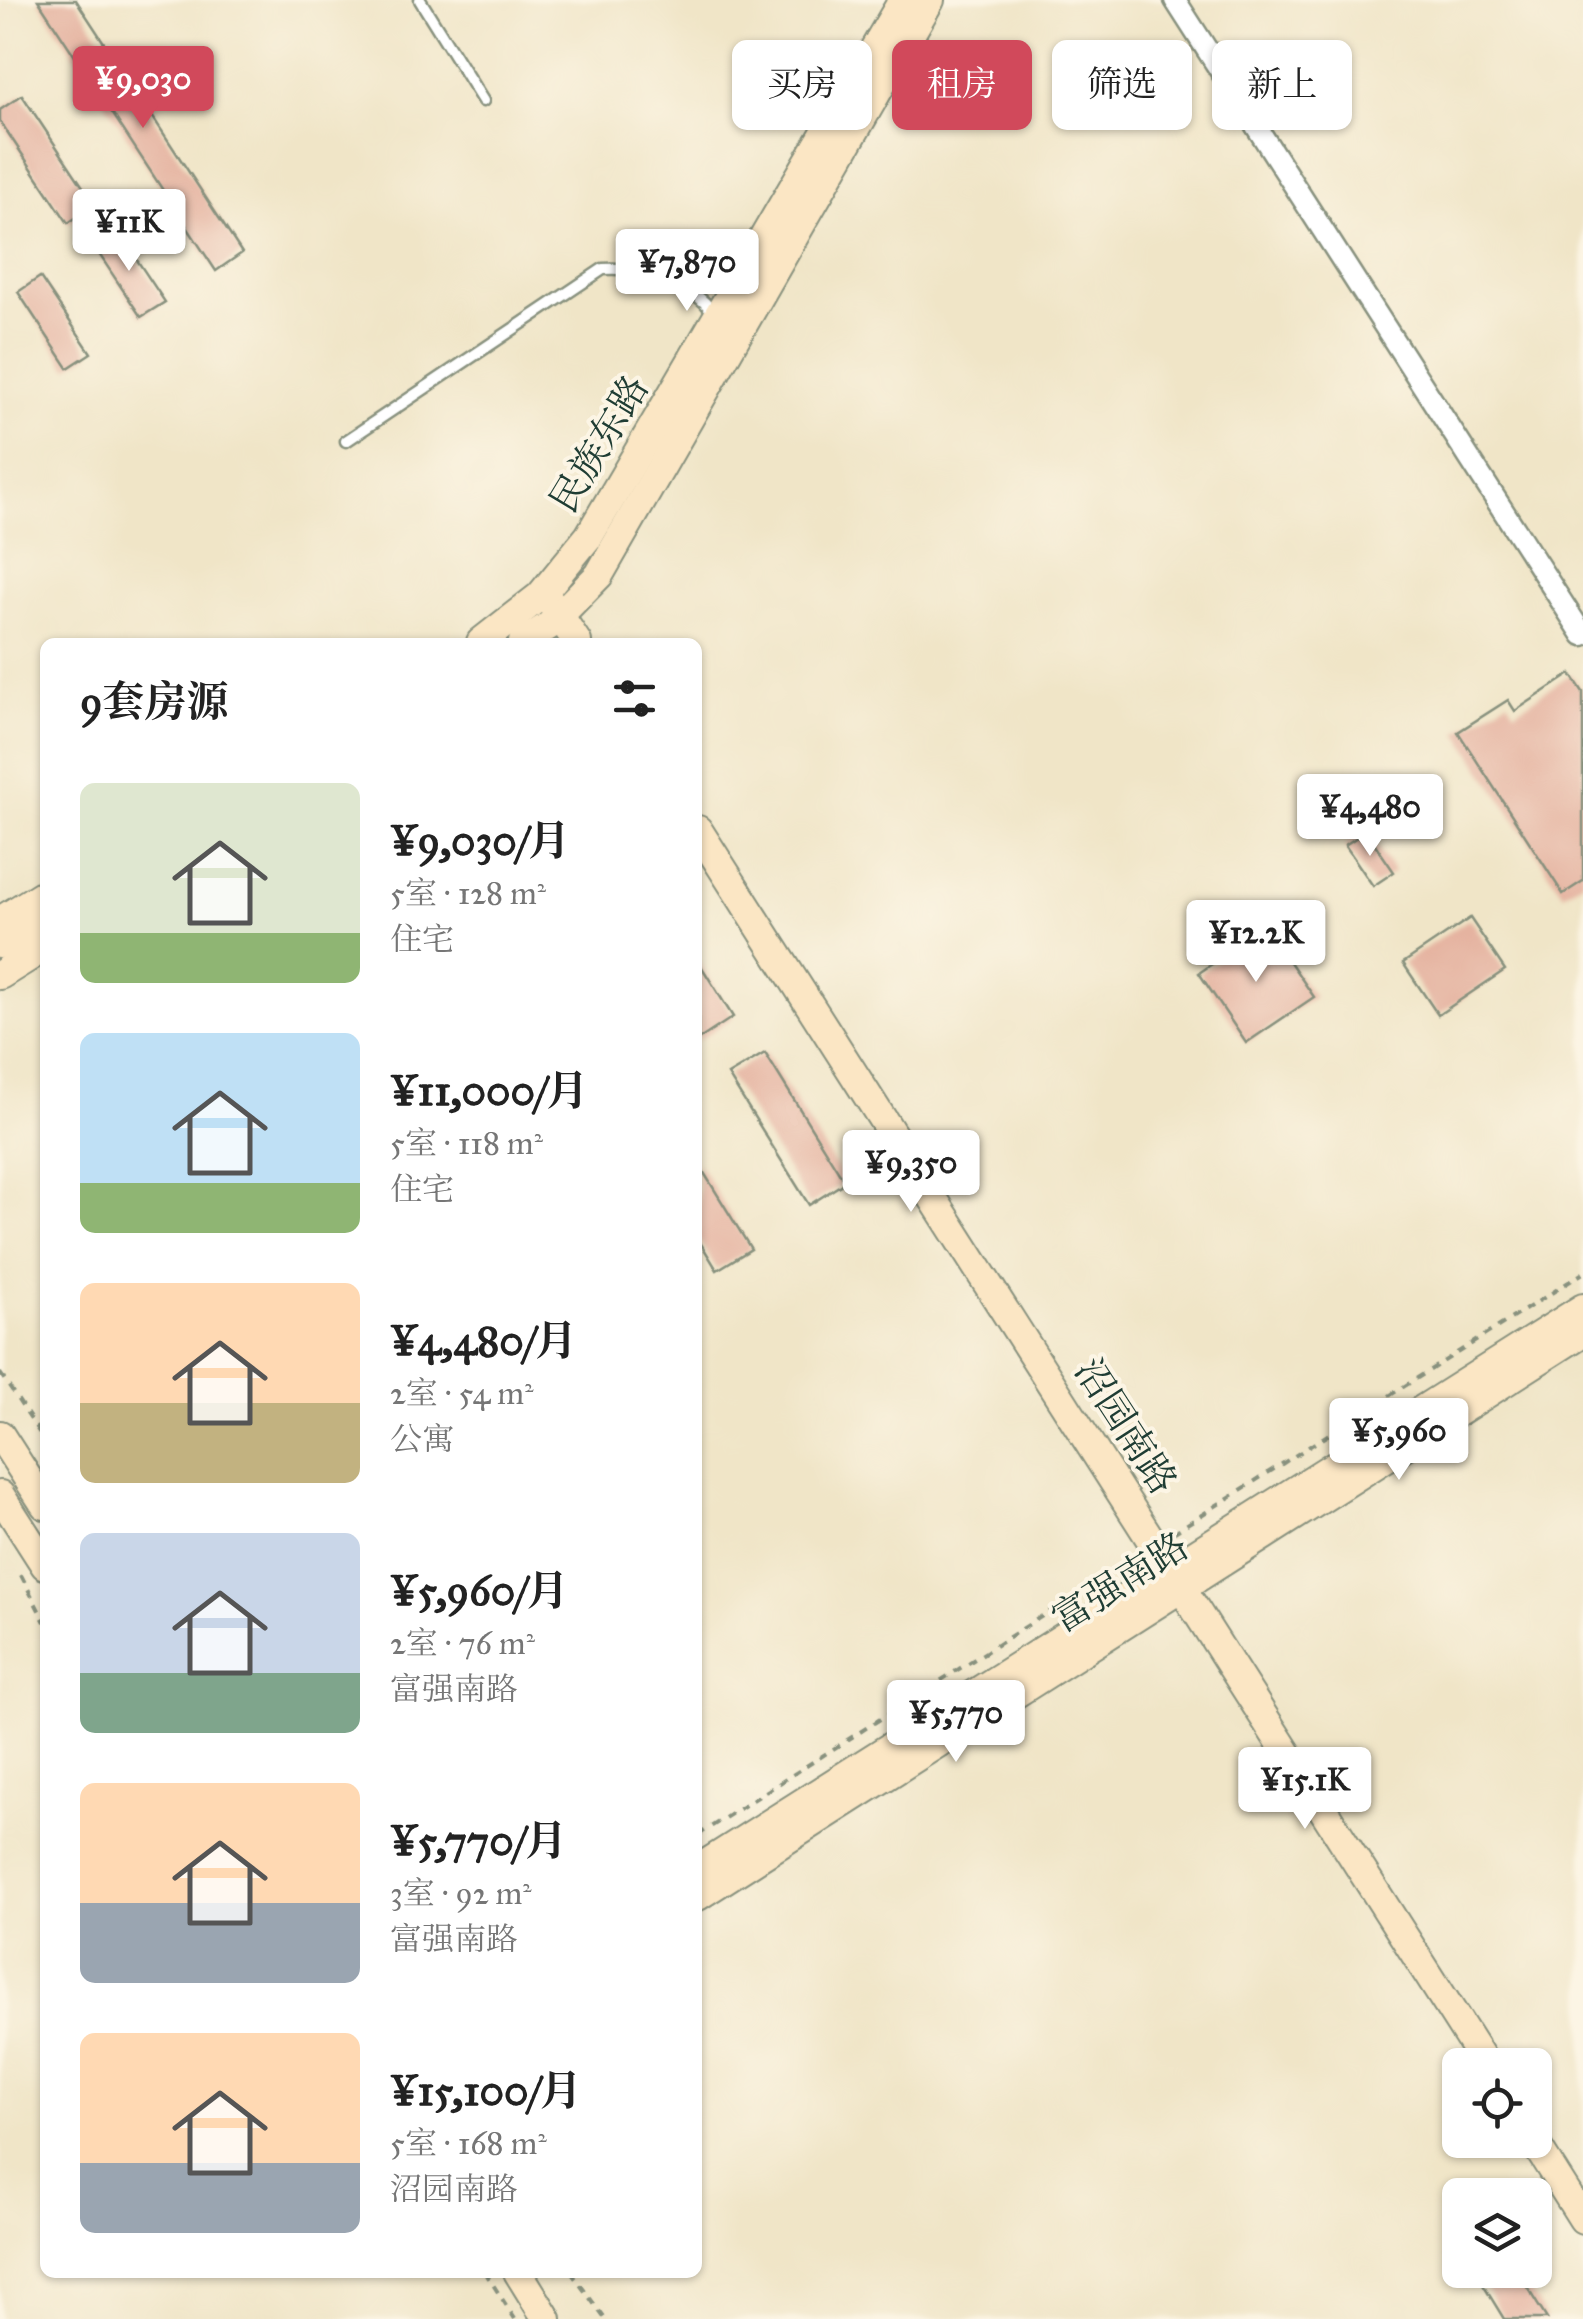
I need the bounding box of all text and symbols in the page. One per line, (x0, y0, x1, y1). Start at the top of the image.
chip: 买房 (732, 40, 872, 130)
chip: 租房 (892, 40, 1032, 130)
chip: 筛选 (1052, 40, 1192, 130)
chip: 新上 (1212, 40, 1352, 130)
pin: ¥9,030 (62, 46, 224, 131)
text: ¥9,030 (95, 59, 191, 98)
pin: ¥11K (70, 189, 188, 274)
text: ¥11K (95, 202, 164, 241)
pin: ¥7,870 (606, 229, 768, 314)
text: ¥7,870 (638, 242, 736, 281)
street label: 民族东路 (540, 367, 658, 521)
icon: filters (607, 671, 662, 726)
text: 9套房源 (80, 676, 229, 728)
pin: ¥4,480 (1289, 774, 1451, 859)
text: ¥4,480 (1319, 787, 1421, 826)
text: ¥9,030/月 (390, 815, 570, 867)
icon: home (160, 823, 280, 943)
text: 5室 · 128 m² (390, 874, 546, 913)
pin: ¥12.2K (1175, 900, 1337, 985)
text: ¥12.2K (1208, 913, 1304, 952)
text: 住宅 (390, 920, 454, 959)
text: ¥11,000/月 (390, 1065, 588, 1117)
icon: home (160, 1073, 280, 1193)
text: 5室 · 118 m² (390, 1124, 543, 1163)
pin: ¥9,350 (830, 1130, 992, 1215)
text: ¥9,350 (865, 1143, 957, 1182)
text: 住宅 (390, 1170, 454, 1209)
text: ¥4,480/月 (390, 1315, 577, 1367)
icon: home (160, 1323, 280, 1443)
street label: 沼园南路 (1065, 1350, 1187, 1502)
text: 2室 · 54 m² (390, 1374, 534, 1413)
pin: ¥5,960 (1318, 1398, 1480, 1483)
text: ¥5,960 (1351, 1411, 1447, 1450)
text: 公寓 (390, 1420, 454, 1459)
street label: 富强南路 (1043, 1522, 1197, 1642)
text: ¥5,960/月 (390, 1565, 568, 1617)
icon: home (160, 1573, 280, 1693)
text: 2室 · 76 m² (390, 1624, 535, 1663)
text: 富强南路 (390, 1670, 518, 1709)
pin: ¥5,770 (875, 1680, 1037, 1765)
text: ¥5,770 (909, 1693, 1003, 1732)
pin: ¥15.1K (1224, 1747, 1386, 1832)
text: ¥15.1K (1260, 1760, 1350, 1799)
text: ¥5,770/月 (390, 1815, 567, 1867)
icon: home (160, 1823, 280, 1943)
text: 3室 · 92 m² (390, 1874, 532, 1913)
text: 富强南路 (390, 1920, 518, 1959)
map controls (1442, 2048, 1552, 2288)
button: locate (1442, 2048, 1552, 2158)
text: ¥15,100/月 (390, 2065, 582, 2117)
icon: home (160, 2073, 280, 2193)
text: 5室 · 168 m² (390, 2124, 547, 2163)
text: 沼园南路 (390, 2170, 518, 2209)
button: layers (1442, 2178, 1552, 2288)

